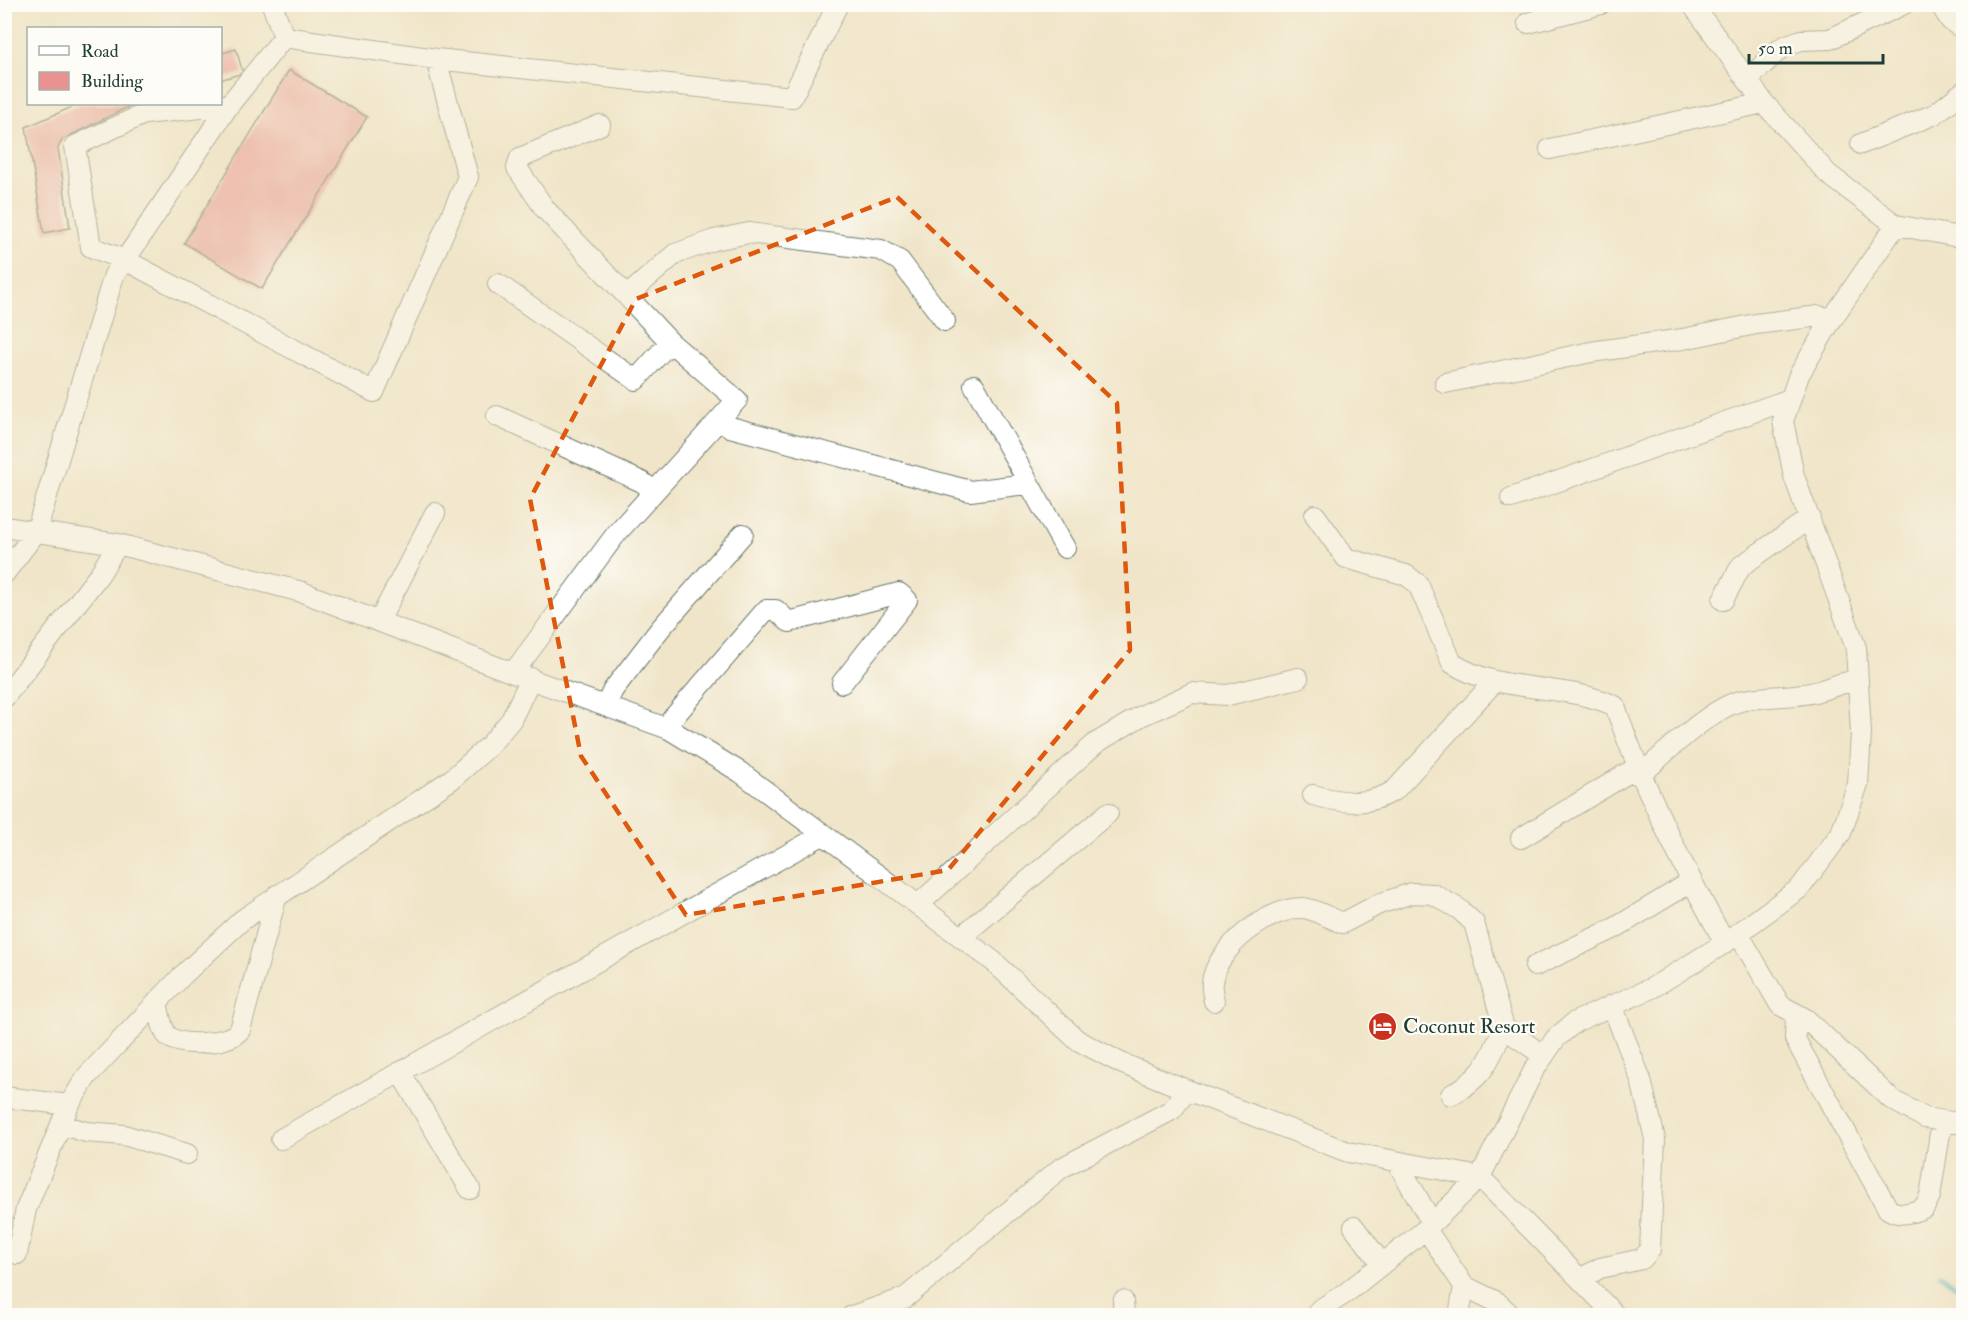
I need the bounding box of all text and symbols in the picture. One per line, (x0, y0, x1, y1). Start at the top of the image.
legend (27, 27, 222, 105)
scale bar (1749, 27, 1882, 65)
text: 50 m (1758, 37, 1793, 60)
text: Road (81, 40, 119, 63)
text: Building (81, 70, 144, 93)
hotel icon: Coconut Resort (1366, 1010, 1398, 1042)
place label: Coconut Resort (1403, 1013, 1535, 1040)

